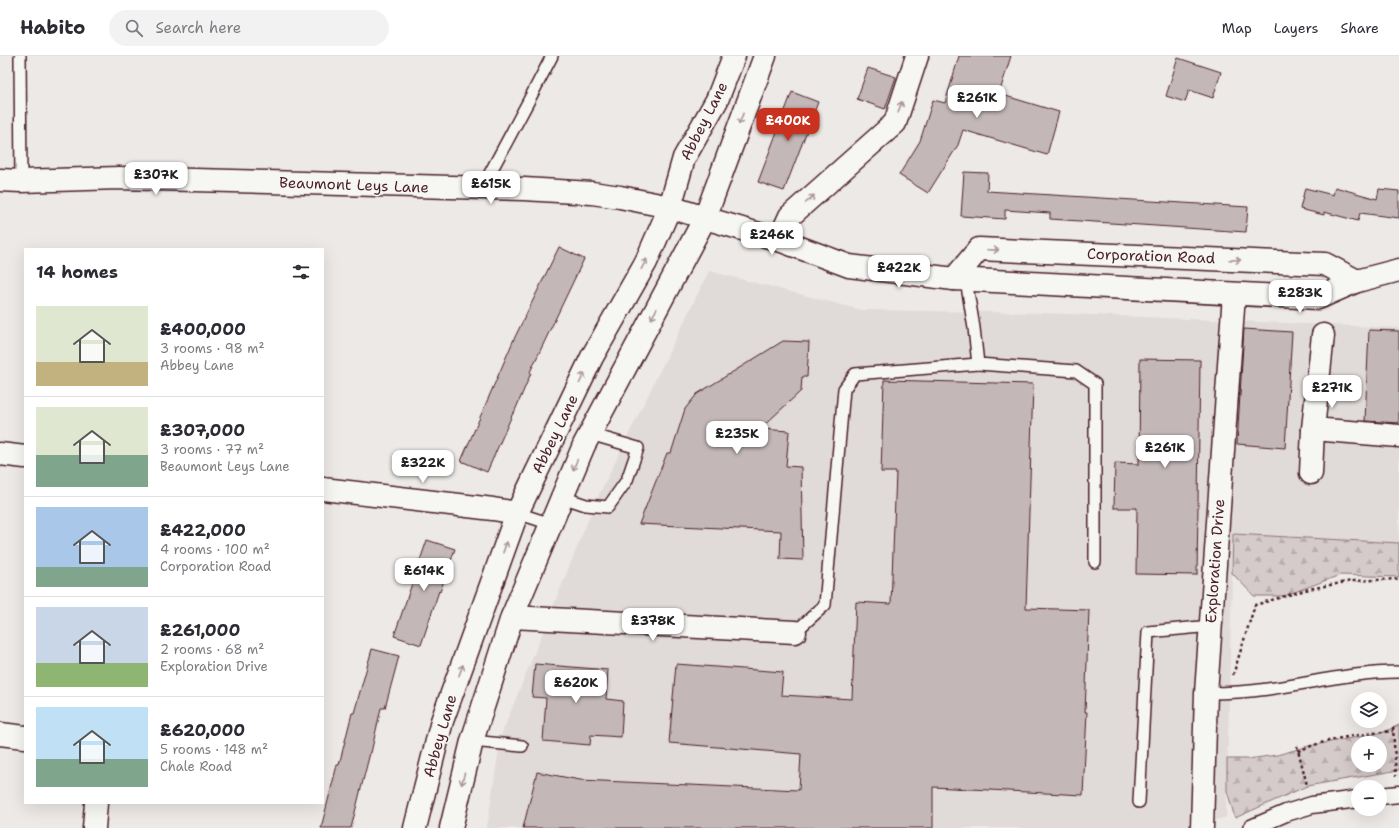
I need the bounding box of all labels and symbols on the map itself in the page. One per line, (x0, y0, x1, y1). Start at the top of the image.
street label: Abbey Lane (676, 78, 732, 164)
pin: £261K (949, 85, 1005, 119)
one-way arrow (897, 101, 904, 114)
pin: £400K (760, 108, 816, 142)
one-way arrow (737, 112, 745, 124)
pin: £307K (128, 162, 184, 196)
pin: £615K (463, 171, 519, 205)
street label: Beaumont Leys Lane (279, 172, 429, 198)
one-way arrow (805, 194, 815, 203)
pin: £246K (744, 222, 800, 256)
street label: Corporation Road (1086, 244, 1216, 268)
one-way arrow (986, 246, 999, 254)
pin: £422K (871, 255, 927, 289)
one-way arrow (1228, 256, 1241, 264)
one-way arrow (641, 258, 648, 270)
pin: £283K (1272, 280, 1328, 314)
one-way arrow (649, 308, 657, 320)
one-way arrow (579, 373, 586, 385)
pin: £271K (1304, 375, 1360, 409)
street label: Abbey Lane (527, 391, 583, 477)
pin: £235K (709, 421, 765, 455)
pin: £261K (1137, 435, 1193, 469)
pin: £322K (395, 450, 451, 484)
one-way arrow (571, 458, 578, 470)
street label: Exploration Drive (1201, 498, 1229, 624)
one-way arrow (501, 542, 509, 554)
pin: £614K (396, 558, 452, 592)
pin: £378K (625, 608, 681, 642)
one-way arrow (457, 664, 465, 676)
pin: £620K (548, 670, 604, 704)
street label: Abbey Lane (419, 692, 461, 780)
one-way arrow (459, 772, 467, 785)

